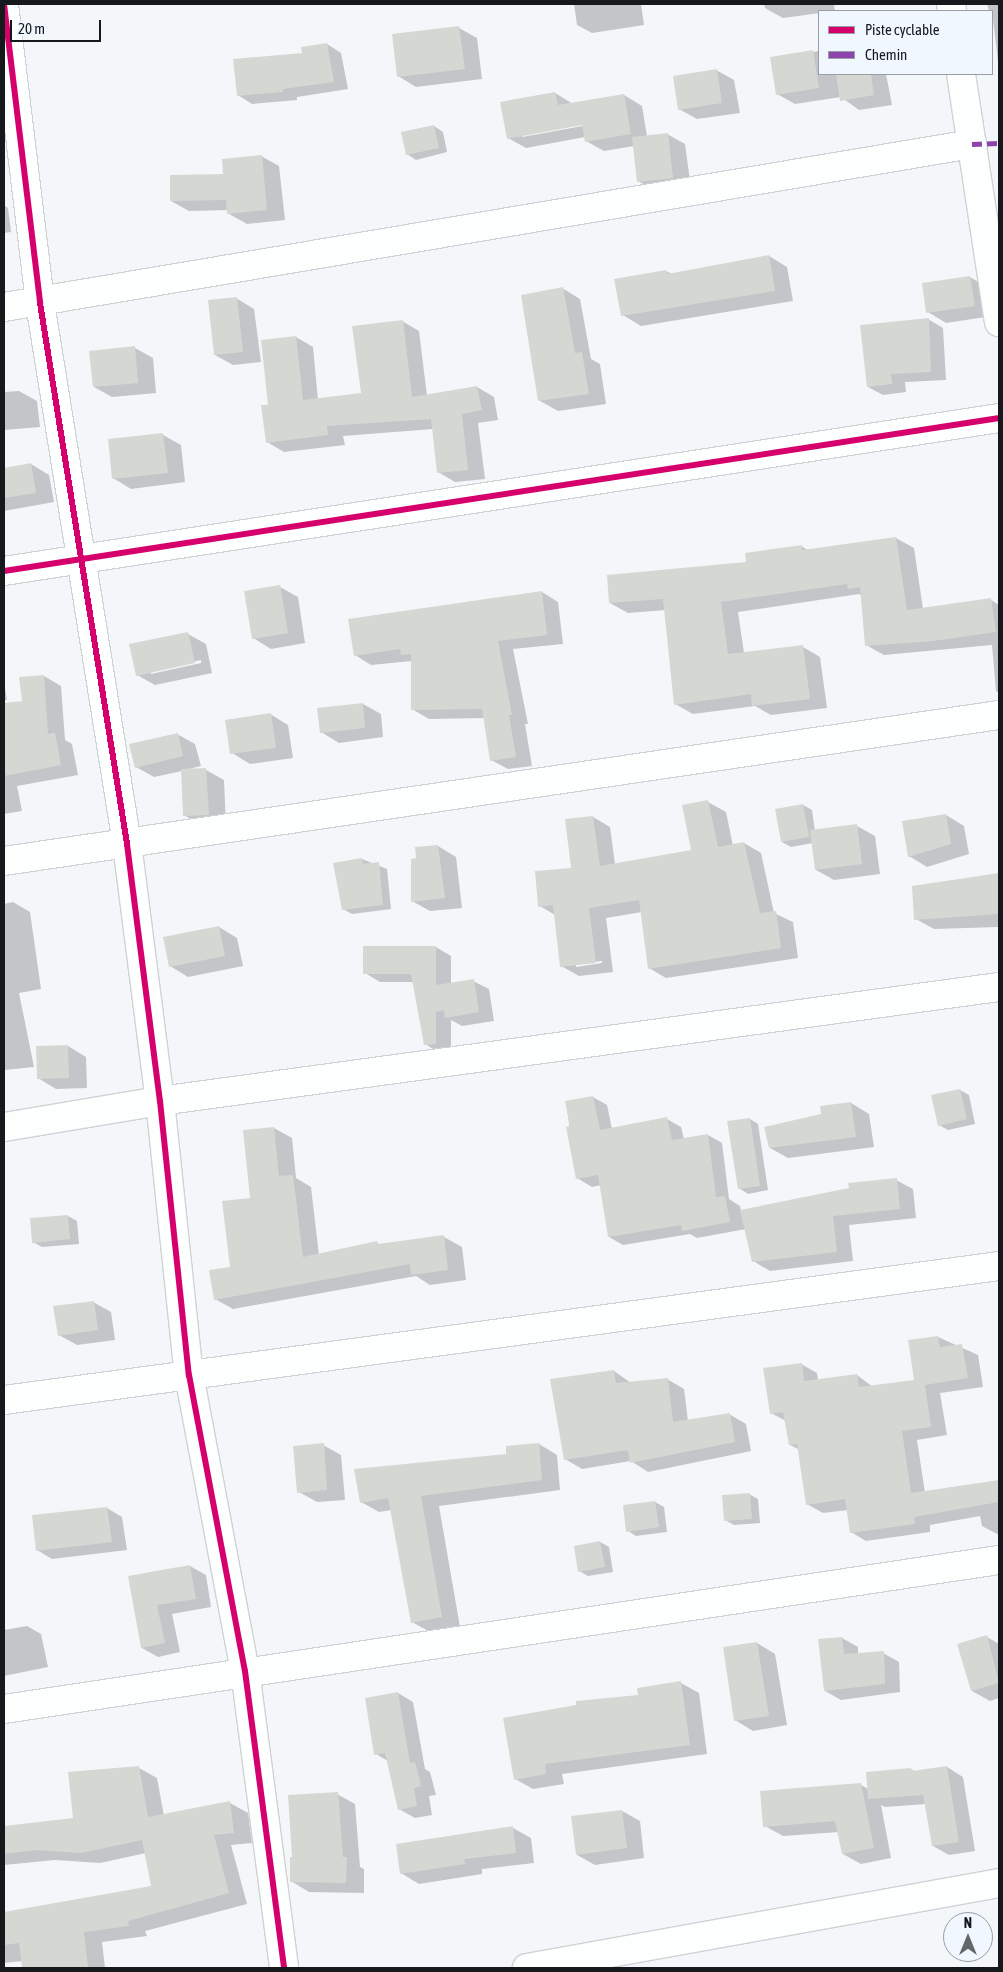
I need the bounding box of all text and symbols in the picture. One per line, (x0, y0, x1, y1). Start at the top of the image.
scale bar (12, 10, 104, 42)
legend (818, 10, 993, 75)
text: 20 m (18, 20, 45, 37)
text: Piste cyclable (865, 21, 940, 38)
text: Chemin (865, 46, 907, 63)
north arrow (943, 1912, 993, 1962)
text: N (964, 1915, 972, 1931)

